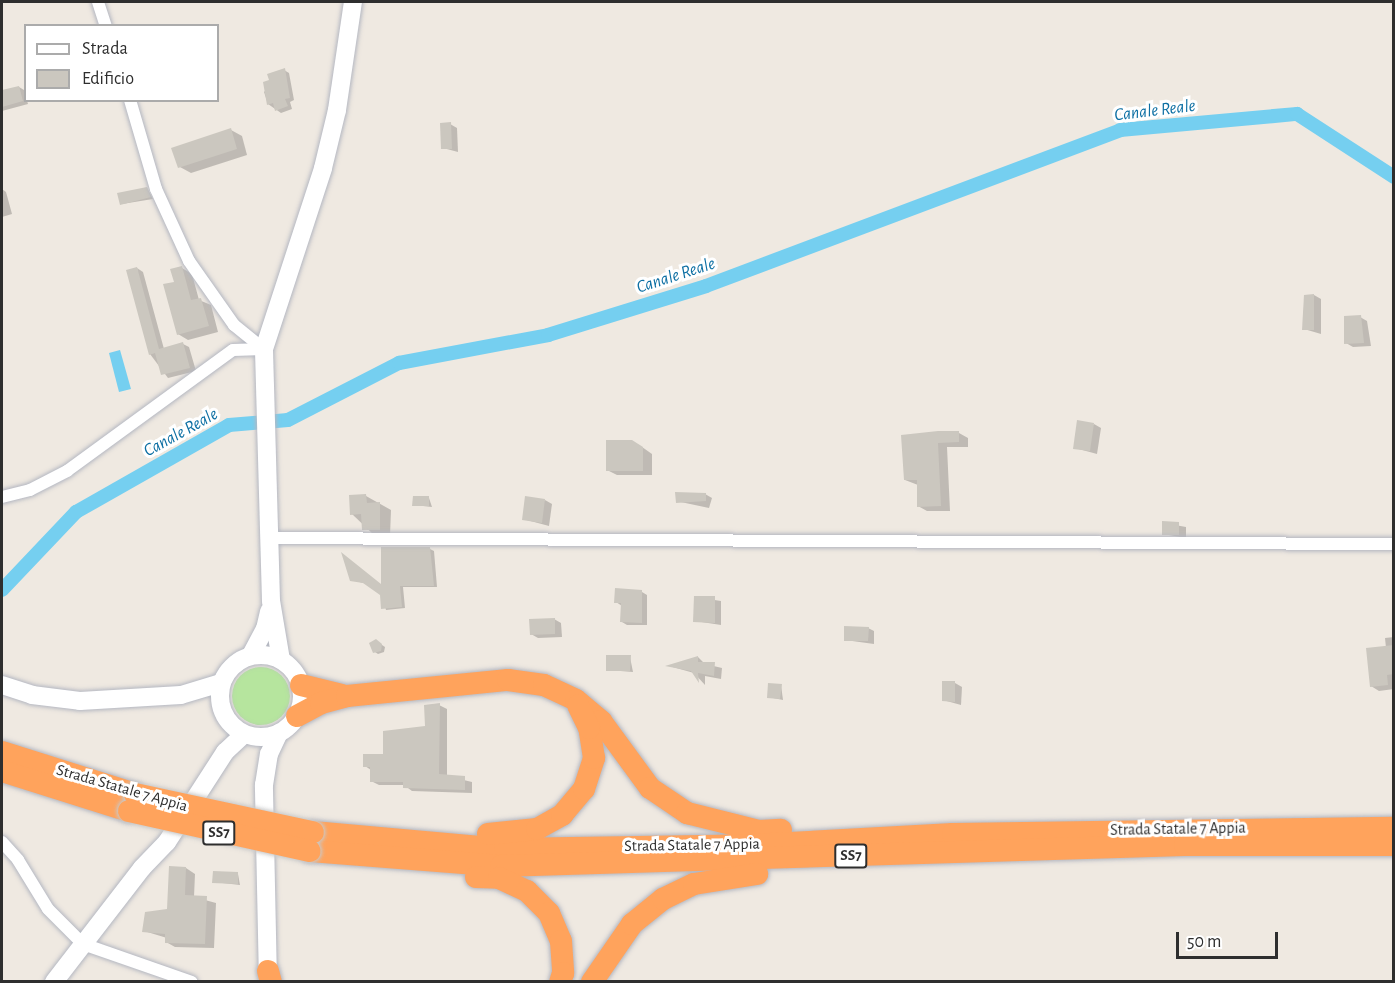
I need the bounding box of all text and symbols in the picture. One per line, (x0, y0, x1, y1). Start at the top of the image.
legend (24, 24, 219, 102)
text: Strada (82, 40, 128, 58)
text: Edificio (82, 70, 134, 88)
water label: Canale Reale (1113, 95, 1197, 127)
water label: Canale Reale (634, 253, 718, 299)
water label: Canale Reale (140, 404, 222, 462)
street label: Strada Statale 7 Appia (54, 760, 190, 816)
street label: Strada Statale 7 Appia (1110, 818, 1246, 840)
road number: SS7 (201, 821, 237, 845)
street label: Strada Statale 7 Appia (624, 834, 760, 856)
road number: SS7 (833, 844, 869, 868)
scale bar (1179, 920, 1281, 958)
text: 50 m (1187, 933, 1221, 951)

